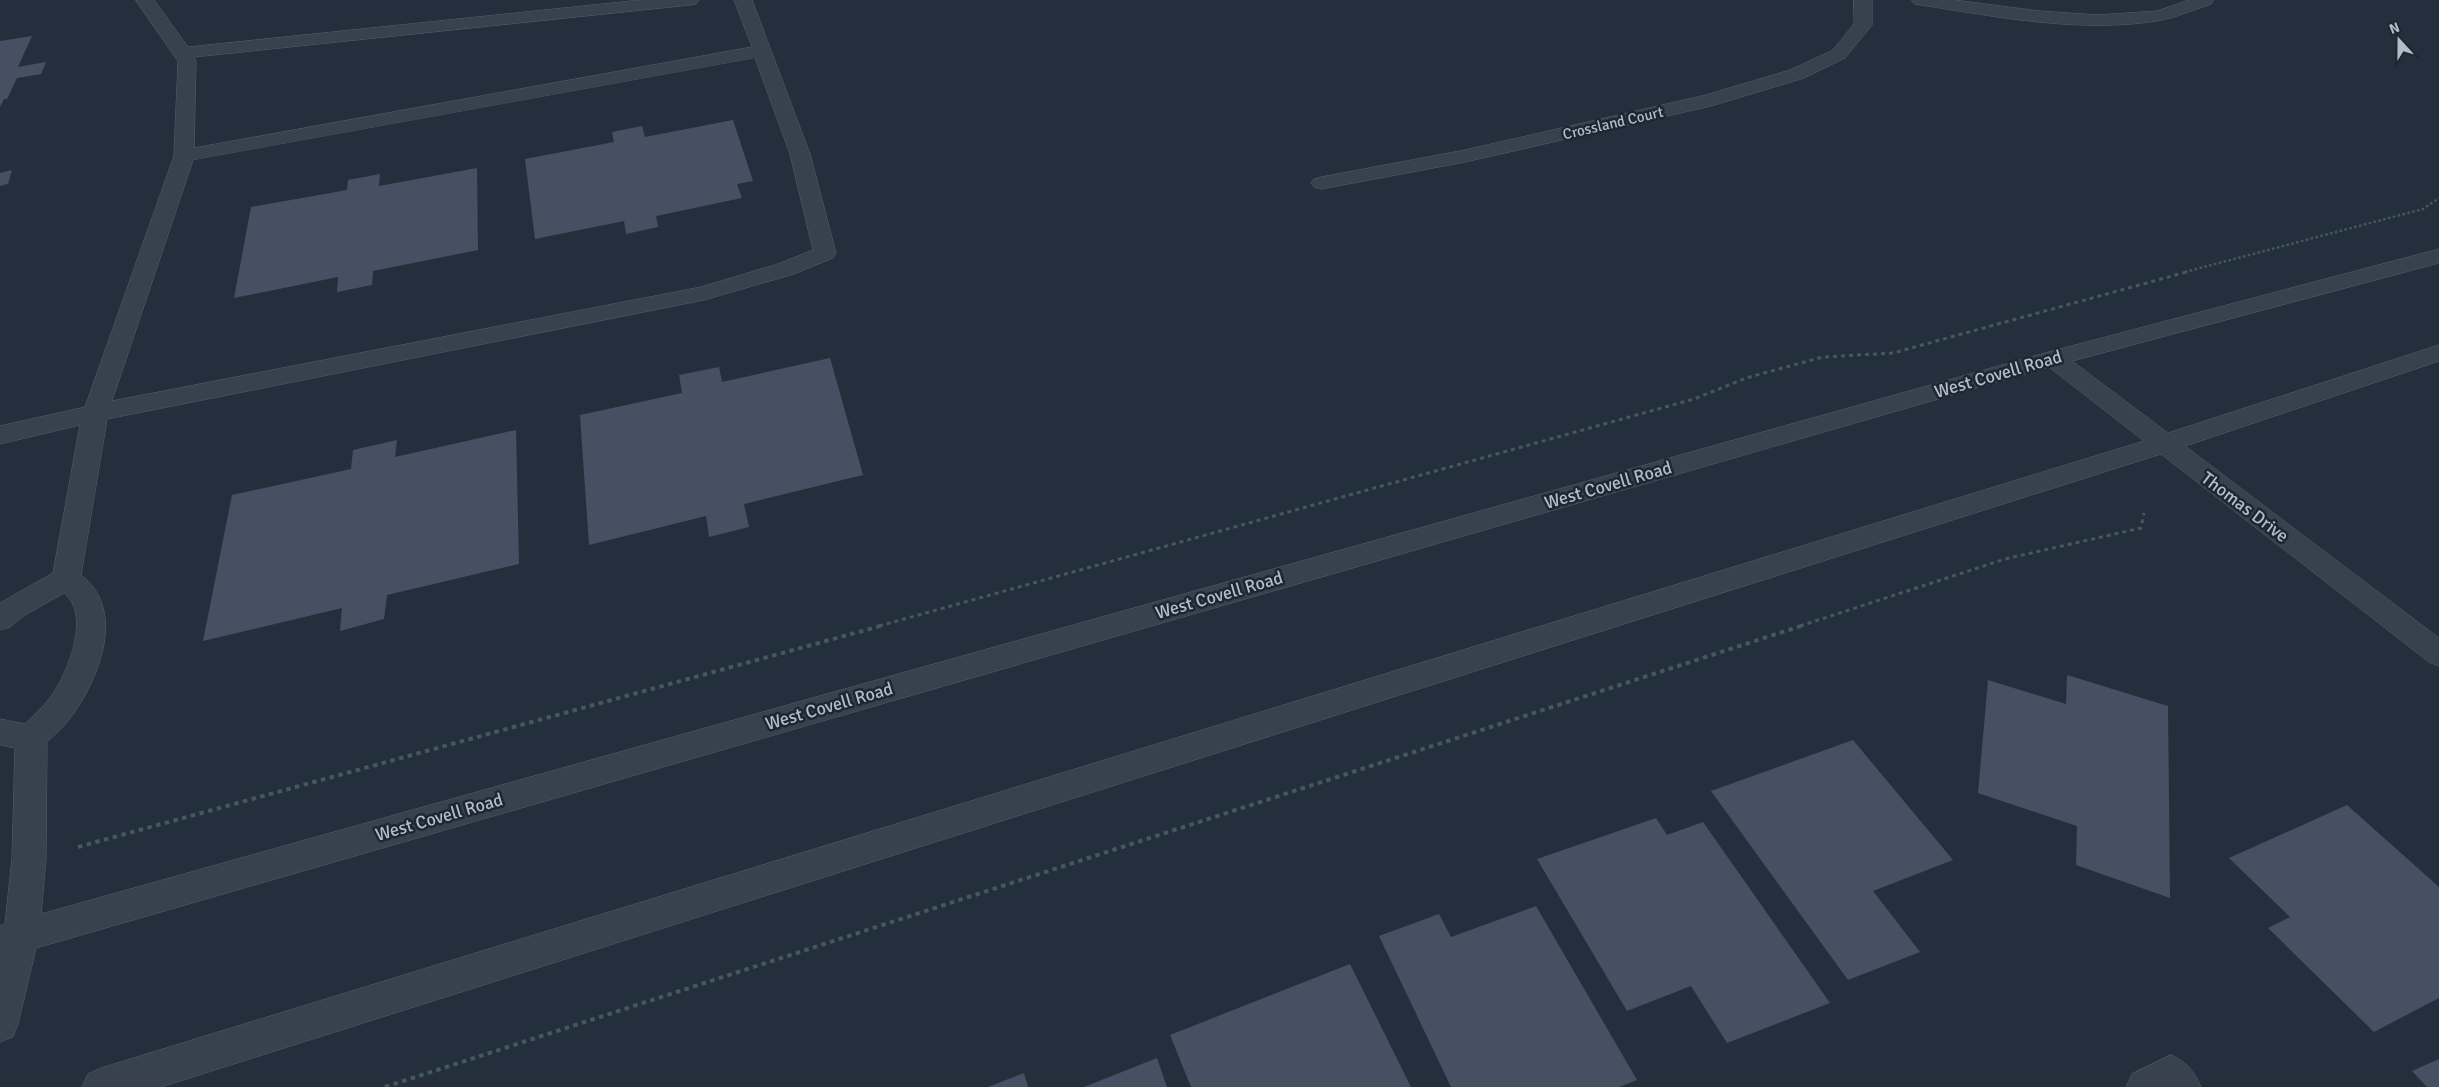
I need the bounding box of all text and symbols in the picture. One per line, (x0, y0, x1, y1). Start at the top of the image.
north arrow (2374, 15, 2424, 65)
text: N (2387, 19, 2402, 38)
street label: Crossland Court (1561, 103, 1665, 143)
street label: West Covell Road (1932, 345, 2064, 403)
street label: West Covell Road (1542, 456, 1674, 514)
street label: Thomas Drive (2197, 467, 2293, 547)
street label: West Covell Road (1153, 566, 1285, 624)
street label: West Covell Road (763, 677, 895, 735)
street label: West Covell Road (373, 788, 505, 846)

